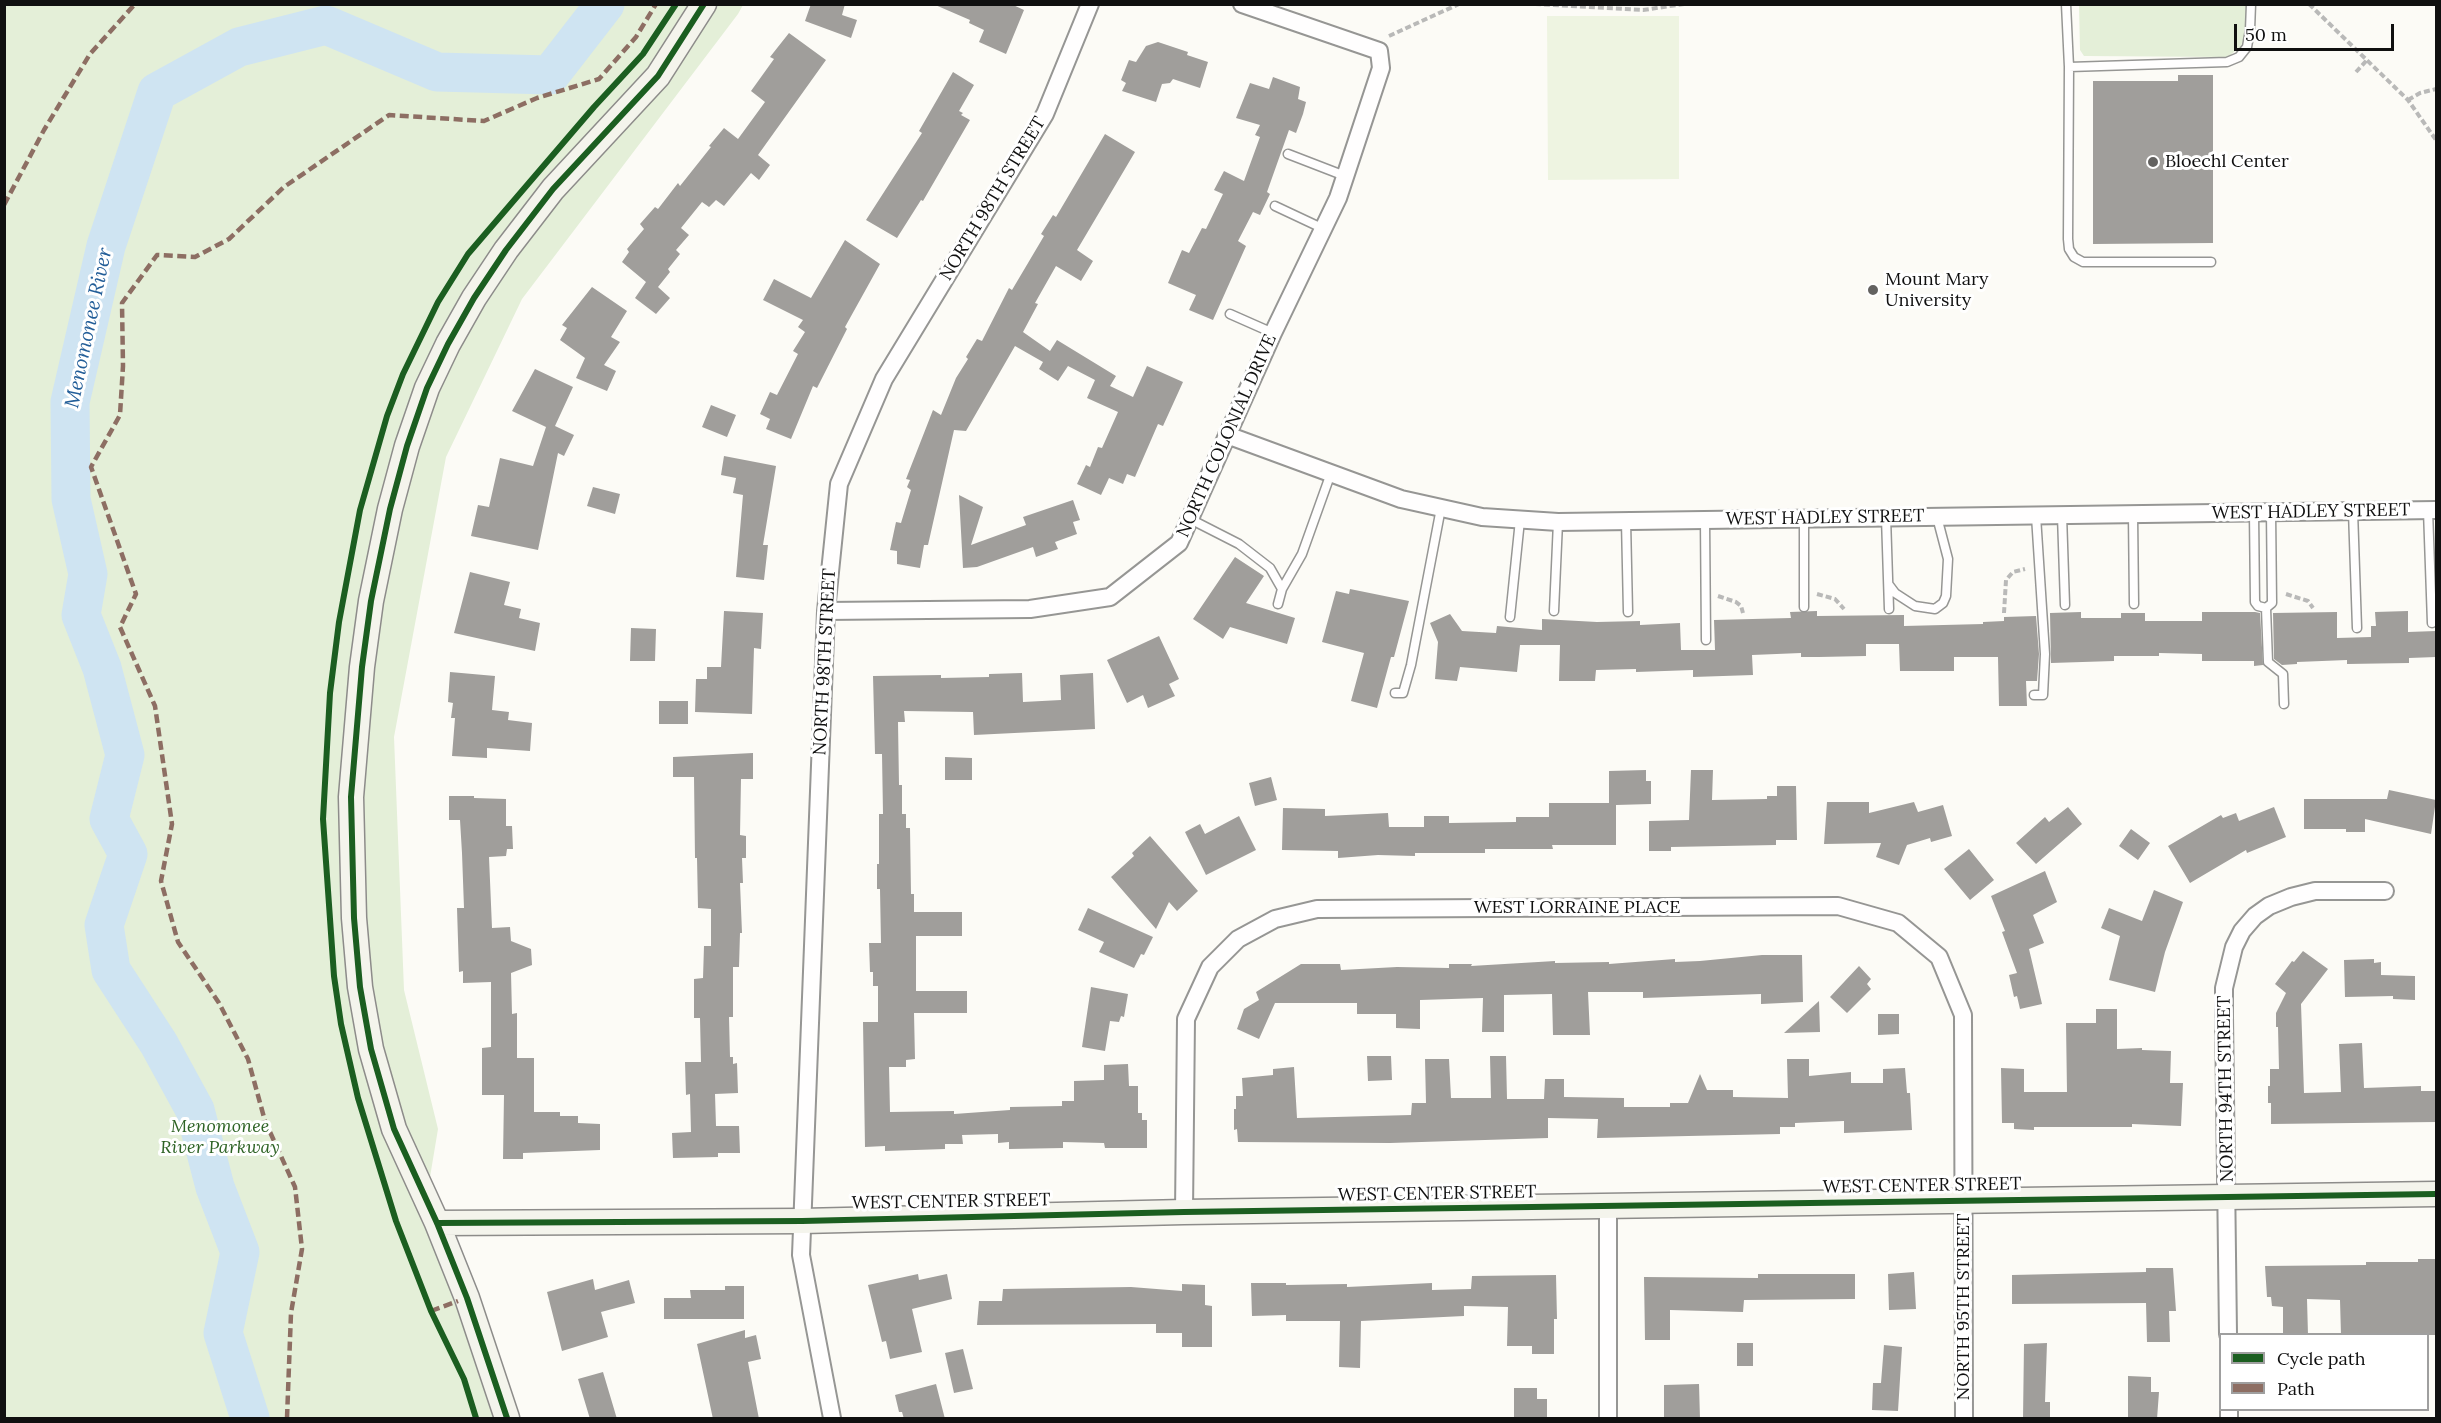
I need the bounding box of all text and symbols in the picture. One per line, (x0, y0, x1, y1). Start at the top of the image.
scale bar (2237, 12, 2398, 50)
text: 50 m (2245, 23, 2287, 46)
street label: NORTH 98TH STREET (936, 113, 1050, 285)
place label: Bloechl Center (2165, 151, 2289, 173)
marker: Bloechl Center (2146, 155, 2160, 169)
water label: Menomonee River (60, 246, 118, 410)
place label: Mount Mary University (1885, 269, 1989, 312)
marker: Mount Mary University (1866, 283, 1880, 297)
street label: NORTH COLONIAL DRIVE (1172, 331, 1282, 541)
street label: WEST HADLEY STREET (2211, 499, 2411, 525)
street label: WEST HADLEY STREET (1725, 505, 1925, 531)
street label: NORTH 98TH STREET (809, 568, 841, 756)
street label: WEST LORRAINE PLACE (1474, 897, 1680, 919)
street label: NORTH 94TH STREET (2214, 995, 2238, 1183)
park label: Menomonee River Parkway (160, 1116, 280, 1158)
street label: WEST CENTER STREET (1822, 1173, 2022, 1199)
street label: WEST CENTER STREET (1337, 1181, 1537, 1207)
street label: WEST CENTER STREET (851, 1189, 1051, 1215)
street label: NORTH 95TH STREET (1953, 1214, 1975, 1400)
legend (2219, 1333, 2429, 1411)
text: Cycle path (2277, 1347, 2366, 1370)
text: Path (2277, 1377, 2315, 1400)

